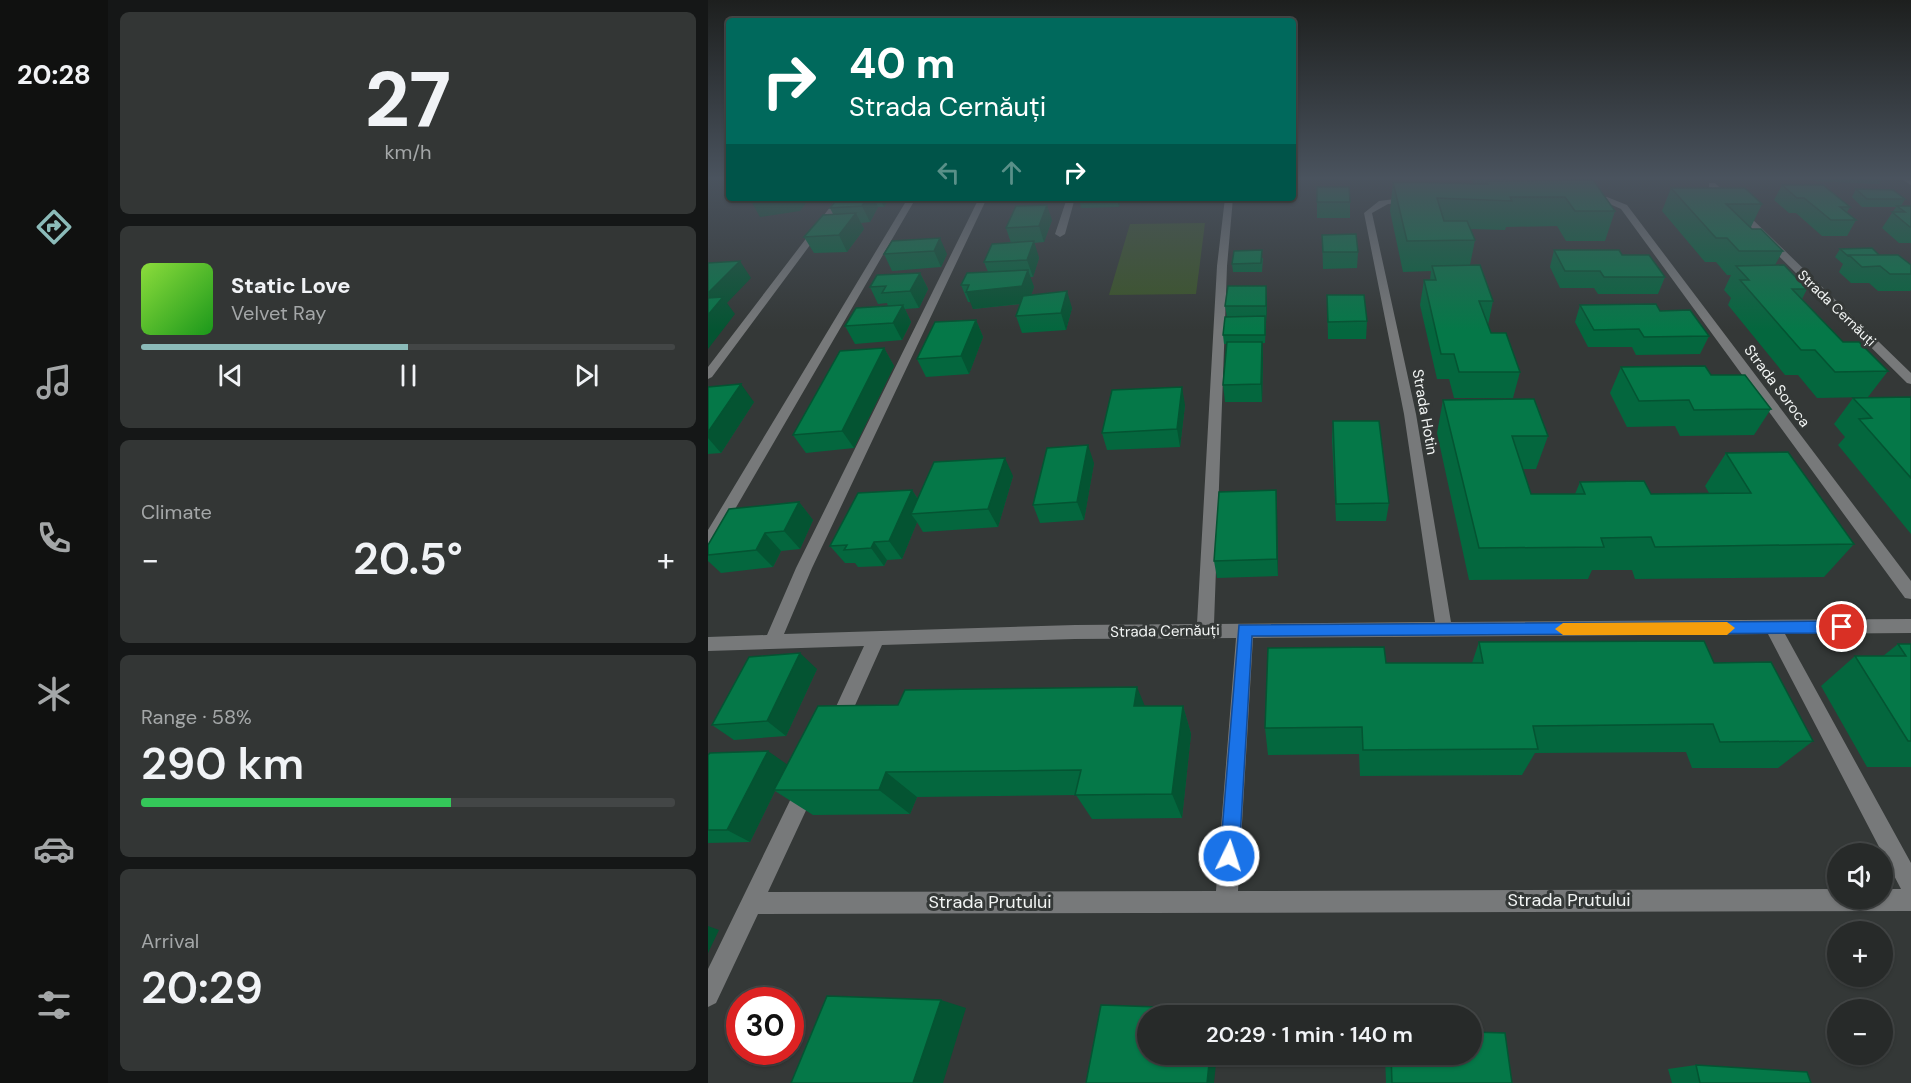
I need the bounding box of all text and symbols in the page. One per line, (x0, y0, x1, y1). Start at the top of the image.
text: 40 m (849, 36, 955, 91)
icon: right (750, 42, 828, 120)
text: 27 (365, 49, 451, 150)
text: 20:28 (17, 57, 91, 92)
text: Strada Cernăuți (849, 89, 1046, 124)
text: km/h (384, 139, 432, 165)
icon: left (932, 156, 965, 189)
icon: ahead (995, 156, 1028, 189)
icon: right (1058, 156, 1091, 189)
icon: directions (33, 206, 75, 248)
street label: Strada Cernăuți (1794, 266, 1880, 350)
text: Static Love (231, 271, 351, 300)
text: Velvet Ray (231, 300, 326, 326)
street label: Strada Soroca (1739, 341, 1815, 431)
icon: previous (214, 359, 247, 392)
icon: pause (392, 359, 425, 392)
icon: next (570, 359, 603, 392)
icon: music (33, 361, 75, 403)
street label: Strada Hotin (1408, 368, 1442, 456)
text: Climate (141, 499, 212, 525)
icon: phone (33, 517, 75, 559)
text: 20.5° (353, 529, 463, 588)
text: − (141, 538, 159, 581)
text: + (657, 538, 675, 581)
pin (1816, 601, 1867, 652)
icon: arrive (1825, 610, 1858, 643)
street label: Strada Cernăuți (1110, 620, 1220, 642)
icon: climate (33, 673, 75, 715)
text: Range · 58% (141, 704, 252, 730)
text: 290 km (141, 734, 304, 793)
position arrow (1197, 824, 1261, 888)
icon: car (33, 828, 75, 870)
map controls (1827, 843, 1893, 1065)
button: sound (1827, 843, 1893, 909)
street label: Strada Prutului (1507, 888, 1631, 912)
street label: Strada Prutului (928, 890, 1052, 914)
button: + (1827, 921, 1893, 987)
text: Arrival (141, 928, 199, 954)
text: 20:29 (141, 958, 263, 1017)
icon: filters (33, 984, 75, 1026)
speed limit sign: 30 (726, 987, 804, 1065)
button: − (1827, 999, 1893, 1065)
text: 20:29 · 1 min · 140 m (1206, 1020, 1413, 1049)

